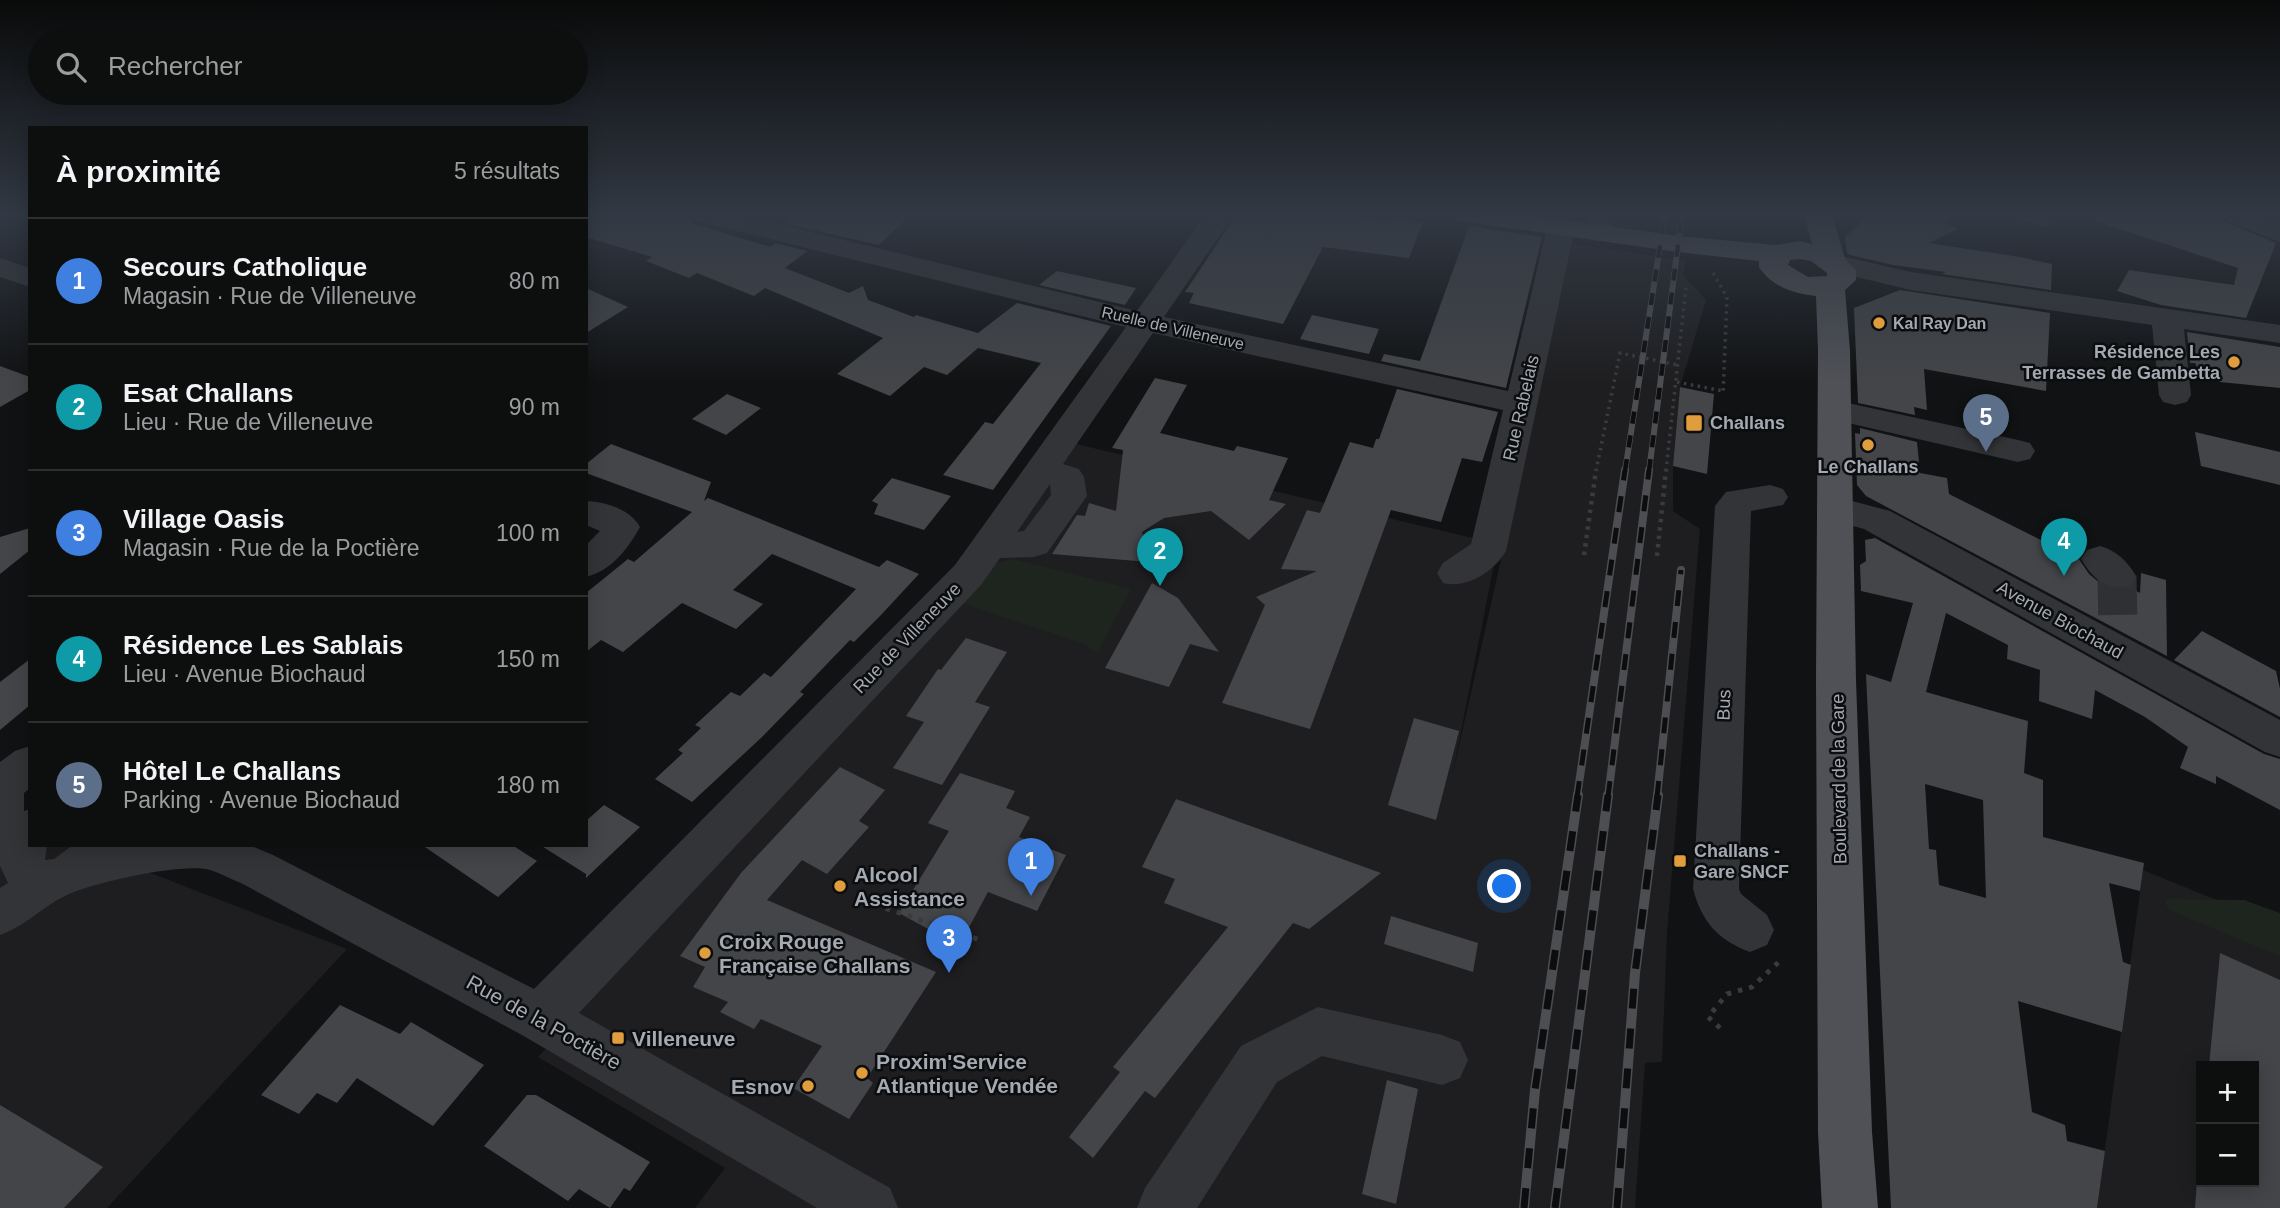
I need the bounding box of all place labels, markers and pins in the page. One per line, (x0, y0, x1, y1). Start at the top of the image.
marker: Kal Ray Dan (1871, 315, 1887, 331)
place label: Kal Ray Dan (1893, 315, 1986, 332)
place label: Résidence Les Terrasses de Gambetta (2022, 342, 2221, 383)
marker: Résidence Les Terrasses de Gambetta (2226, 354, 2242, 370)
pin: 5 (1963, 394, 2009, 452)
marker: Challans (1684, 413, 1704, 433)
place label: Challans (1710, 413, 1785, 433)
marker: Le Challans (1860, 437, 1876, 453)
place label: Le Challans (1817, 457, 1919, 477)
pin: 4 (2041, 518, 2087, 576)
pin: 2 (1137, 528, 1183, 586)
pin: 1 (1008, 838, 1054, 896)
place label: Challans - Gare SNCF (1694, 841, 1789, 882)
marker: Challans - Gare SNCF (1672, 853, 1688, 869)
place label: Alcool Assistance (854, 863, 965, 910)
marker: Alcool Assistance (832, 878, 848, 894)
pin: 3 (926, 915, 972, 973)
place label: Croix Rouge Française Challans (719, 930, 910, 977)
marker: Croix Rouge Française Challans (697, 945, 713, 961)
place label: Villeneuve (632, 1027, 736, 1050)
marker: Villeneuve (610, 1030, 626, 1046)
place label: Proxim'Service Atlantique Vendée (876, 1050, 1058, 1097)
marker: Proxim'Service Atlantique Vendée (854, 1065, 870, 1081)
place label: Esnov (731, 1075, 794, 1098)
marker: Esnov (800, 1078, 816, 1094)

